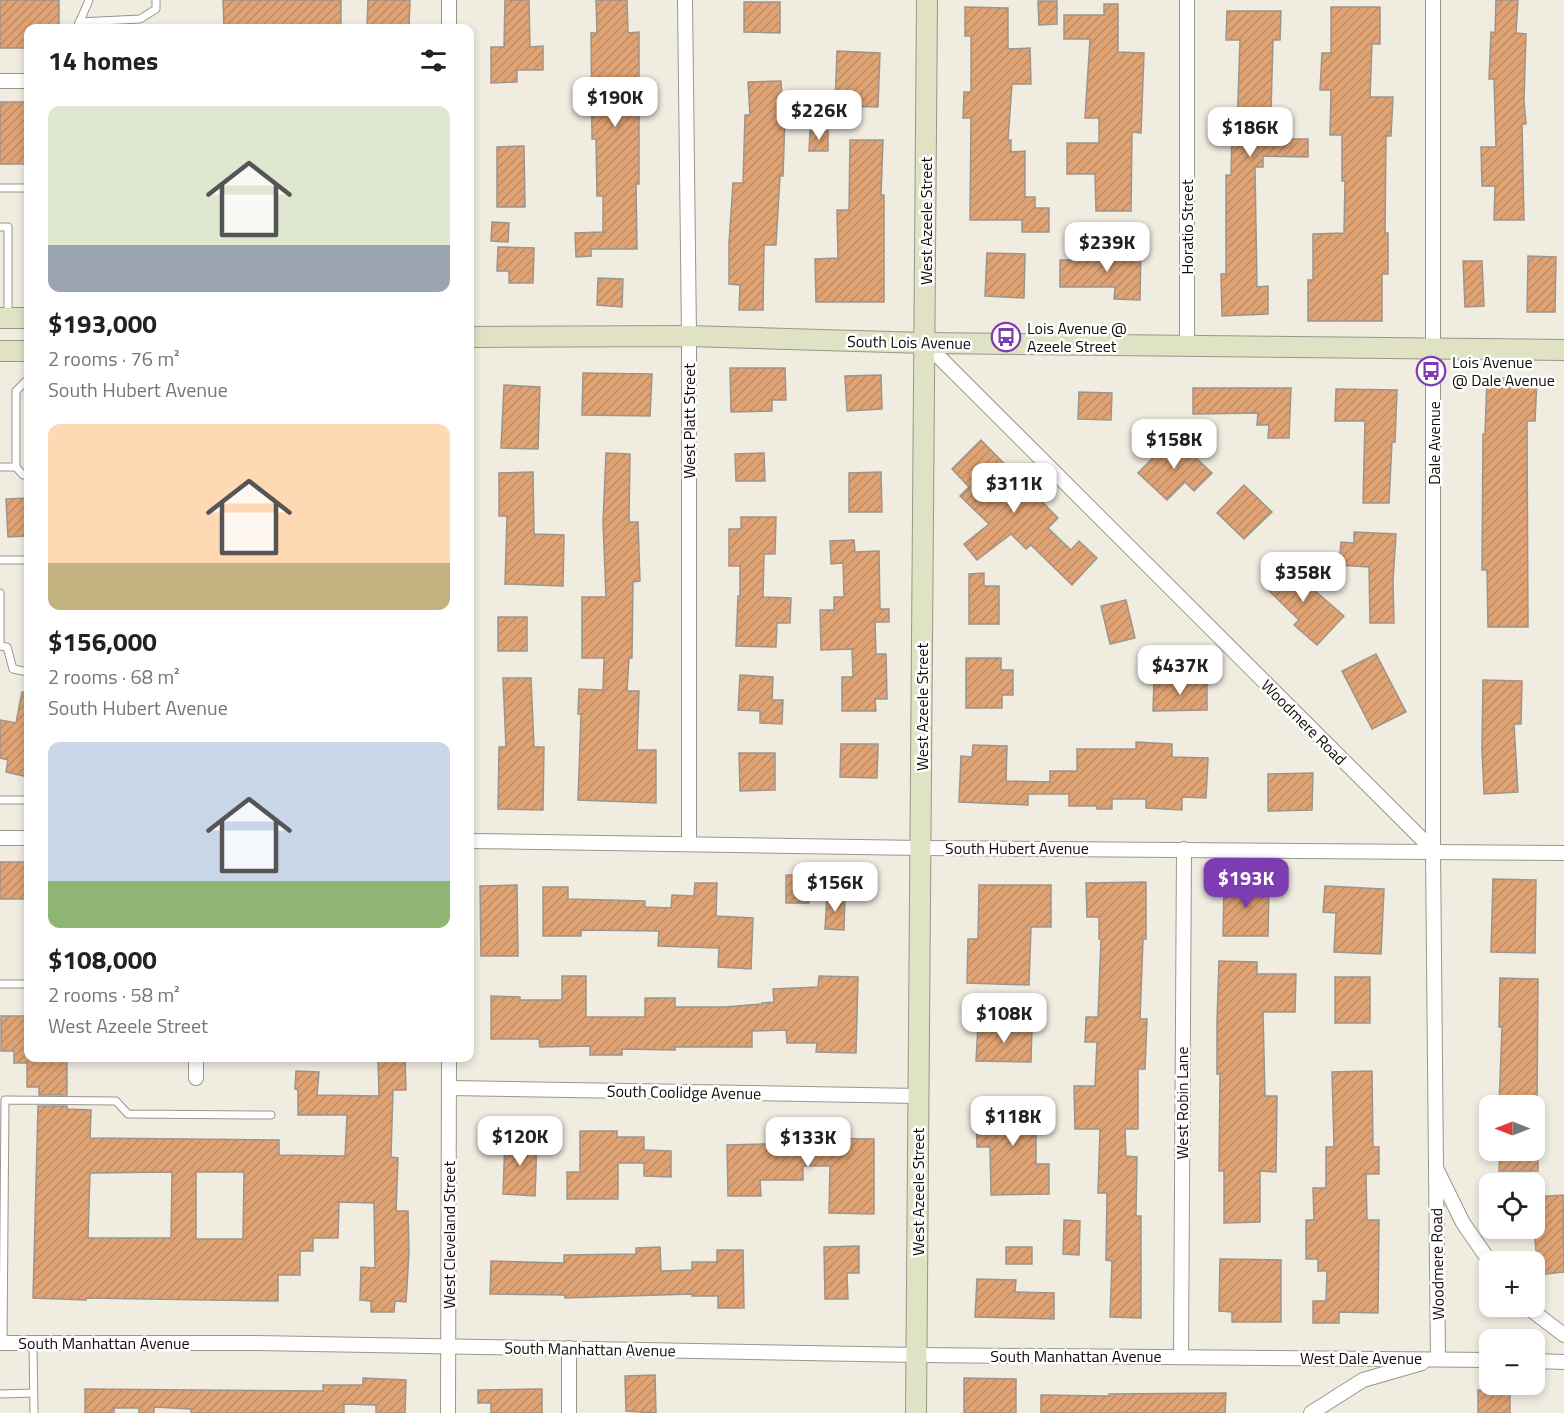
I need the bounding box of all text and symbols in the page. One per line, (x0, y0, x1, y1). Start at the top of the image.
text: 14 homes (48, 41, 158, 80)
icon: filters (417, 44, 450, 77)
pin: $190K (573, 77, 657, 128)
text: $190K (587, 81, 643, 112)
pin: $226K (777, 90, 861, 141)
text: $226K (791, 94, 847, 125)
pin: $186K (1208, 107, 1292, 158)
text: $186K (1222, 111, 1278, 142)
icon: home (195, 145, 303, 253)
street label: West Azeele Street (914, 157, 938, 285)
street label: Horatio Street (1175, 179, 1199, 275)
pin: $239K (1065, 222, 1149, 273)
text: $239K (1079, 226, 1135, 257)
text: $193,000 (48, 304, 157, 343)
place label: Lois Avenue @ Azeele Street (1027, 316, 1127, 358)
bus stop icon: Lois Avenue @ Azeele Street (990, 321, 1022, 353)
street label: South Lois Avenue (847, 329, 971, 355)
text: 2 rooms · 76 m² (48, 343, 180, 374)
place label: Lois Avenue @ Dale Avenue (1452, 350, 1555, 392)
bus stop icon: Lois Avenue @ Dale Avenue (1415, 355, 1447, 387)
street label: West Platt Street (677, 363, 701, 479)
text: South Hubert Avenue (48, 374, 228, 405)
street label: Dale Avenue (1422, 401, 1446, 485)
pin: $158K (1132, 419, 1216, 470)
text: $158K (1146, 423, 1202, 454)
icon: home (195, 463, 303, 571)
pin: $311K (972, 463, 1056, 514)
text: $311K (986, 467, 1042, 498)
pin: $358K (1261, 552, 1345, 603)
text: $358K (1275, 556, 1331, 587)
text: $156,000 (48, 622, 157, 661)
street label: West Azeele Street (910, 643, 934, 771)
pin: $437K (1138, 645, 1222, 696)
text: $437K (1152, 649, 1208, 680)
text: 2 rooms · 68 m² (48, 661, 180, 692)
street label: Woodmere Road (1256, 674, 1352, 770)
text: South Hubert Avenue (48, 692, 228, 723)
icon: home (195, 781, 303, 889)
street label: South Hubert Avenue (945, 836, 1089, 860)
pin: $193K (1204, 858, 1288, 909)
pin: $156K (793, 862, 877, 913)
text: $193K (1218, 862, 1274, 893)
text: $156K (807, 866, 863, 897)
text: $108,000 (48, 940, 157, 979)
text: 2 rooms · 58 m² (48, 979, 180, 1010)
pin: $108K (962, 993, 1046, 1044)
text: $108K (976, 997, 1032, 1028)
text: West Azeele Street (48, 1010, 208, 1041)
street label: West Robin Lane (1170, 1046, 1194, 1160)
street label: South Coolidge Avenue (607, 1079, 761, 1105)
north arrow (1479, 1095, 1545, 1161)
map controls (1479, 1095, 1545, 1395)
pin: $118K (971, 1096, 1055, 1147)
text: $118K (985, 1100, 1041, 1131)
pin: $120K (478, 1116, 562, 1167)
pin: $133K (766, 1117, 850, 1168)
text: $120K (492, 1120, 548, 1151)
text: $133K (780, 1121, 836, 1152)
street label: West Azeele Street (906, 1128, 930, 1256)
street label: West Cleveland Street (437, 1161, 461, 1309)
button: locate (1479, 1173, 1545, 1239)
street label: Woodmere Road (1424, 1208, 1450, 1320)
button: + (1479, 1251, 1545, 1317)
button: − (1479, 1329, 1545, 1395)
street label: South Manhattan Avenue (18, 1331, 190, 1355)
street label: South Manhattan Avenue (504, 1336, 676, 1362)
street label: South Manhattan Avenue (990, 1344, 1162, 1368)
street label: West Dale Avenue (1300, 1346, 1422, 1370)

